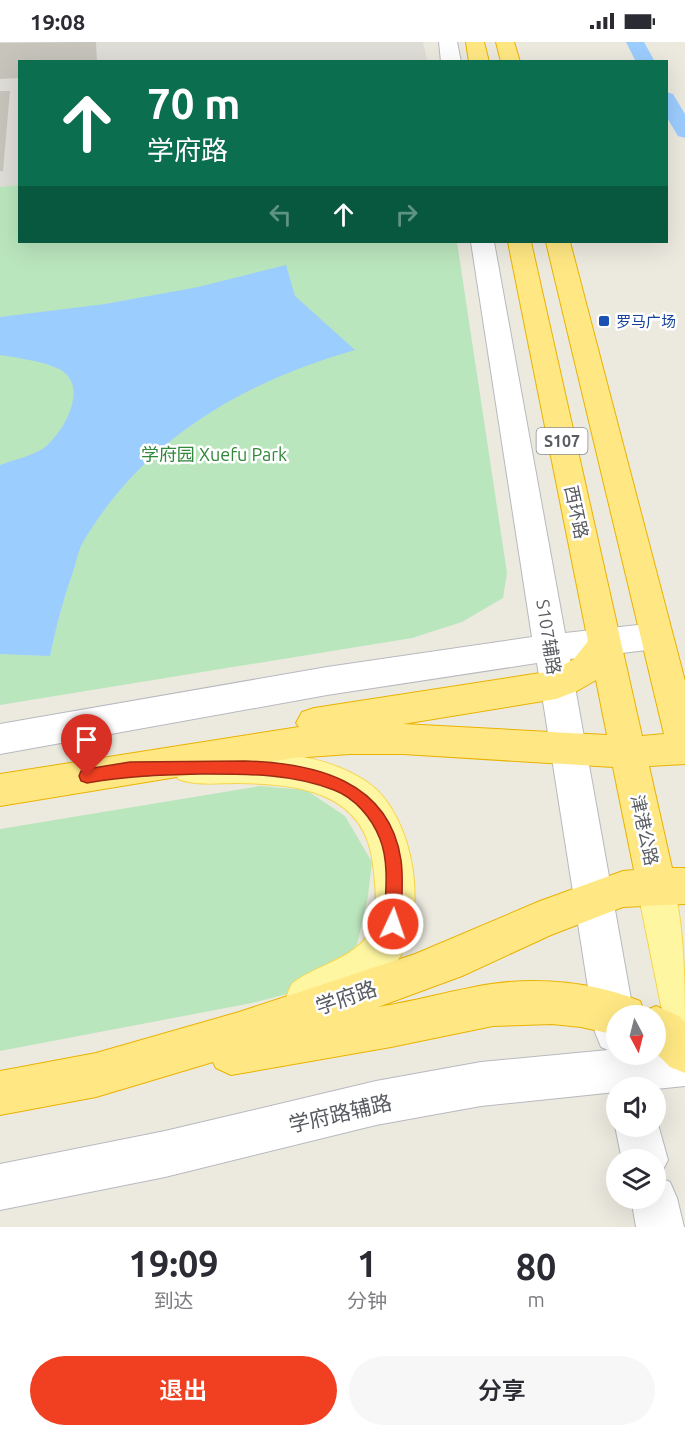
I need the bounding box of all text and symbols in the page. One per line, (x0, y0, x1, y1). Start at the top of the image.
text: 19:08 (30, 9, 85, 34)
text: 70 m (147, 80, 241, 127)
icon: ahead (48, 84, 126, 162)
text: 学府路 (147, 135, 228, 165)
icon: left (264, 198, 297, 231)
icon: ahead (327, 198, 360, 231)
icon: right (390, 198, 423, 231)
place label: 罗马广场 (616, 313, 676, 330)
marker: 罗马广场 (597, 314, 611, 328)
road number: S107 (536, 428, 588, 454)
park label: 学府园 Xuefu Park (141, 444, 287, 464)
street label: 西环路 (562, 484, 592, 540)
street label: S107辅路 (533, 598, 565, 676)
pin (61, 714, 112, 776)
icon: arrive (70, 723, 103, 756)
street label: 津港公路 (628, 793, 662, 867)
position arrow (361, 892, 425, 956)
street label: 学府路 (312, 975, 380, 1019)
north arrow (606, 1005, 666, 1065)
map controls (606, 1005, 666, 1209)
button: sound (606, 1077, 666, 1137)
street label: 学府路辅路 (286, 1089, 394, 1137)
button: layers (606, 1149, 666, 1209)
text: 19:09 (129, 1243, 219, 1284)
text: 1 (357, 1243, 377, 1284)
text: 80 (516, 1246, 556, 1287)
text: m (527, 1288, 545, 1311)
text: 到达 (154, 1289, 194, 1312)
text: 分钟 (347, 1289, 387, 1312)
button: 退出 (30, 1356, 337, 1425)
button: 分享 (349, 1356, 655, 1425)

